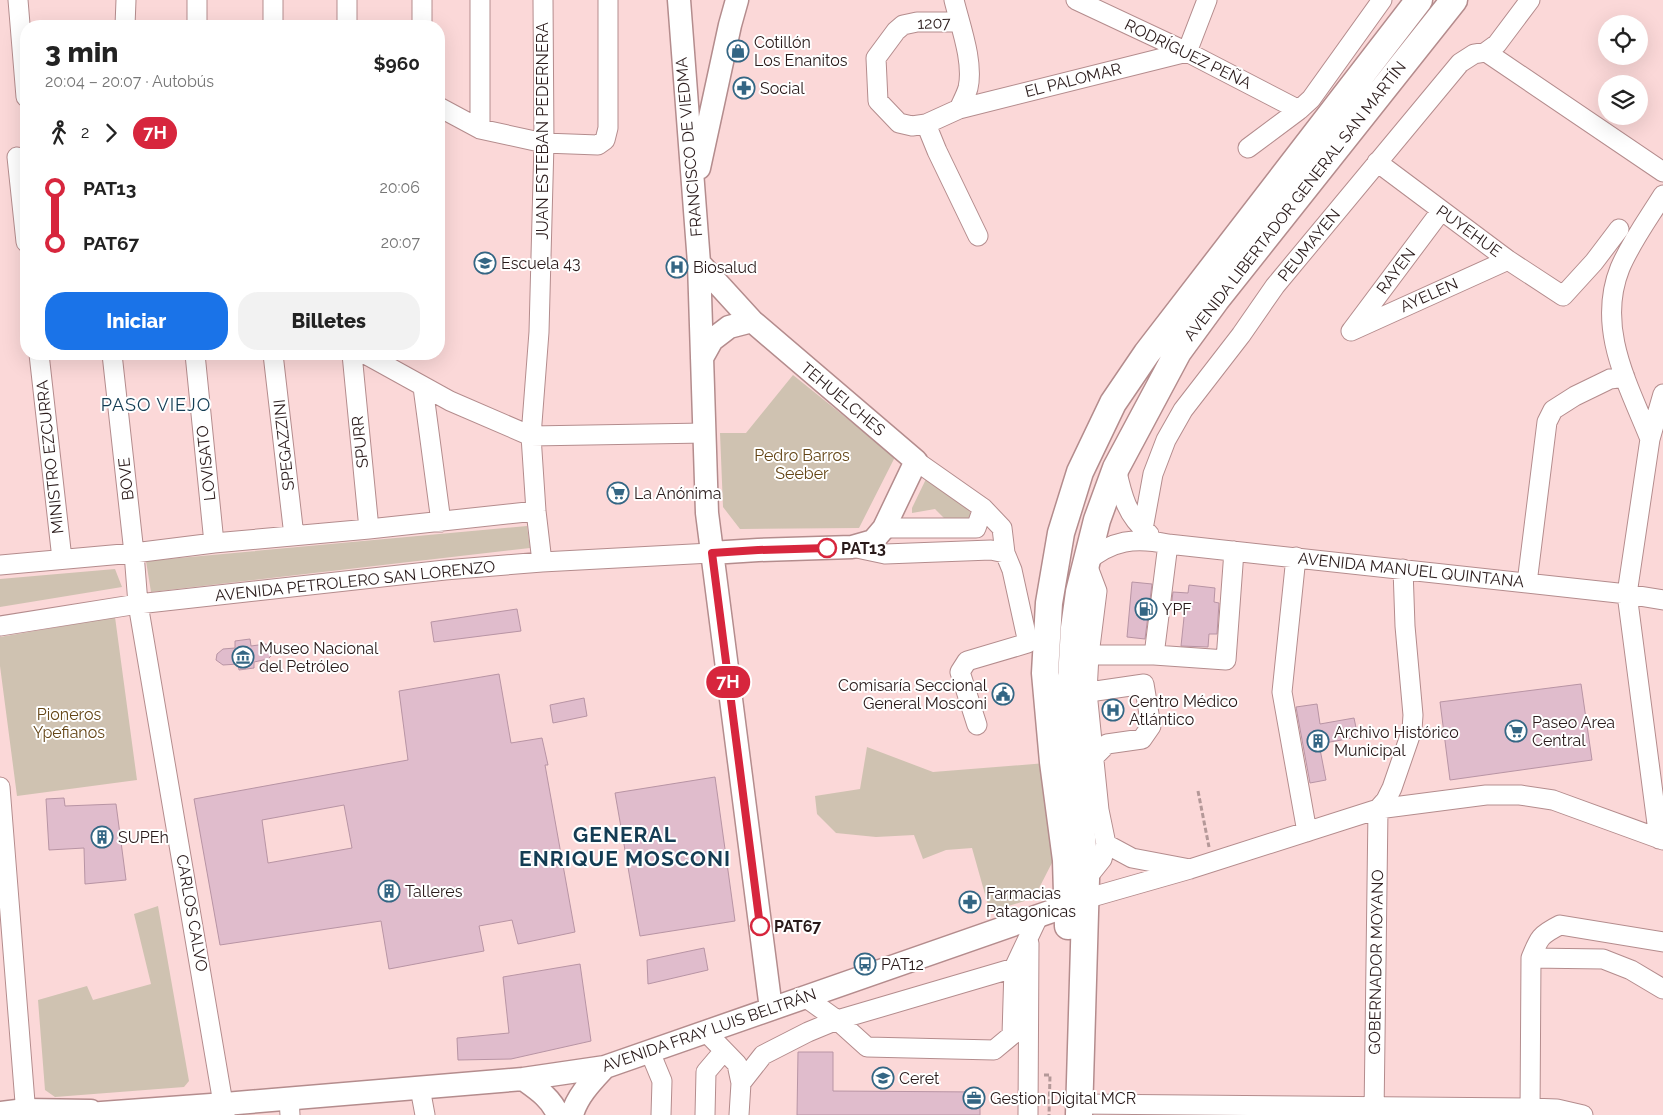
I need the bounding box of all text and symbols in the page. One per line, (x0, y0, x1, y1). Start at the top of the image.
street label: 1207 (917, 13, 951, 33)
street label: RODRÍGUEZ PEÑA (1122, 14, 1255, 93)
map controls (1598, 15, 1648, 125)
button: locate (1598, 15, 1648, 65)
street label: JUAN ESTEBAN PEDERNERA (533, 22, 552, 240)
place label: Cotillón Los Enanitos (754, 33, 848, 70)
text: 3 min (45, 36, 118, 69)
shop icon: Cotillón Los Enanitos (726, 39, 750, 63)
text: $960 (374, 52, 420, 74)
street label: FRANCISCO DE VIEDMA (672, 56, 706, 238)
street label: AVENIDA LIBERTADOR GENERAL SAN MARTÍN (1179, 57, 1410, 344)
street label: EL PALOMAR (1023, 59, 1123, 101)
text: 20:04 – 20:07 · Autobús (45, 72, 214, 91)
button: layers (1598, 75, 1648, 125)
pharmacy icon: Social (732, 76, 756, 100)
place label: Social (760, 79, 805, 98)
icon: walk (45, 119, 73, 147)
icon: forward (97, 119, 125, 147)
text: 7H (143, 122, 167, 143)
text: 2 (81, 123, 89, 142)
text: PAT13 (83, 177, 136, 199)
text: 20:06 (379, 178, 420, 197)
street label: PUYEHUE (1433, 201, 1505, 261)
street label: PEUMAYEN (1274, 205, 1344, 285)
text: PAT67 (83, 232, 139, 254)
text: 20:07 (381, 233, 420, 252)
street label: RAYEN (1373, 244, 1419, 298)
school or university icon: Escuela 43 (473, 251, 497, 275)
place label: Escuela 43 (501, 254, 581, 273)
hospital icon: Biosalud (665, 255, 689, 279)
place label: Biosalud (693, 258, 757, 277)
street label: AYELEN (1397, 274, 1461, 316)
button: Iniciar (45, 292, 228, 350)
button: Billetes (238, 292, 420, 350)
street label: TEHUELCHES (797, 358, 889, 440)
street label: MINISTRO EZCURRA (32, 379, 68, 535)
district label: PASO VIEJO (101, 394, 211, 415)
street label: SPEGAZZINI (270, 398, 298, 492)
street label: SPURR (348, 415, 372, 469)
street label: LOVISATO (193, 424, 219, 502)
park label: Pedro Barros Seeber (754, 446, 850, 483)
street label: BOVE (114, 456, 138, 501)
supermarket icon: La Anónima (606, 481, 630, 505)
place label: La Anónima (634, 484, 722, 503)
marker: PAT13 (817, 538, 837, 558)
place label: PAT13 (841, 539, 886, 558)
street label: AVENIDA MANUEL QUINTANA (1297, 549, 1525, 591)
street label: AVENIDA PETROLERO SAN LORENZO (214, 557, 496, 605)
fuel station icon: YPF (1134, 597, 1158, 621)
place label: YPF (1162, 600, 1192, 619)
place label: Museo Nacional del Petróleo (259, 639, 379, 676)
museum icon: Museo Nacional del Petróleo (231, 645, 255, 669)
line badge: 7H (706, 666, 750, 698)
text: 7H (716, 671, 740, 692)
place label: Comisaría Seccional General Mosconi (838, 676, 988, 713)
public building icon: Comisaría Seccional General Mosconi (991, 682, 1015, 706)
place label: Centro Médico Atlántico (1129, 692, 1238, 729)
hospital icon: Centro Médico Atlántico (1101, 698, 1125, 722)
park label: Pioneros Ypefianos (33, 705, 105, 742)
place label: Paseo Area Central (1532, 713, 1615, 750)
supermarket icon: Paseo Area Central (1504, 719, 1528, 743)
place label: Archivo Histórico Municipal (1334, 723, 1459, 760)
building icon: Archivo Histórico Municipal (1306, 729, 1330, 753)
district label: GENERAL ENRIQUE MOSCONI (519, 822, 731, 871)
building icon: SUPEh (90, 825, 114, 849)
place label: SUPEh (118, 828, 169, 847)
street label: CARLOS CALVO (172, 853, 212, 973)
street label: GOBERNADOR MOYANO (1365, 869, 1387, 1055)
building icon: Talleres (377, 879, 401, 903)
place label: Talleres (405, 882, 463, 901)
place label: Farmacias Patagonicas (986, 884, 1076, 921)
pharmacy icon: Farmacias Patagonicas (958, 890, 982, 914)
marker: PAT67 (750, 916, 770, 936)
place label: PAT67 (774, 917, 821, 936)
bus stop icon: PAT12 (853, 952, 877, 976)
place label: PAT12 (881, 955, 924, 974)
street label: AVENIDA FRAY LUIS BELTRÁN (599, 983, 819, 1076)
school or university icon: Ceret (871, 1066, 895, 1090)
place label: Ceret (899, 1069, 940, 1088)
office icon: Gestion Digital MCR (962, 1086, 986, 1110)
place label: Gestion Digital MCR (990, 1089, 1136, 1108)

